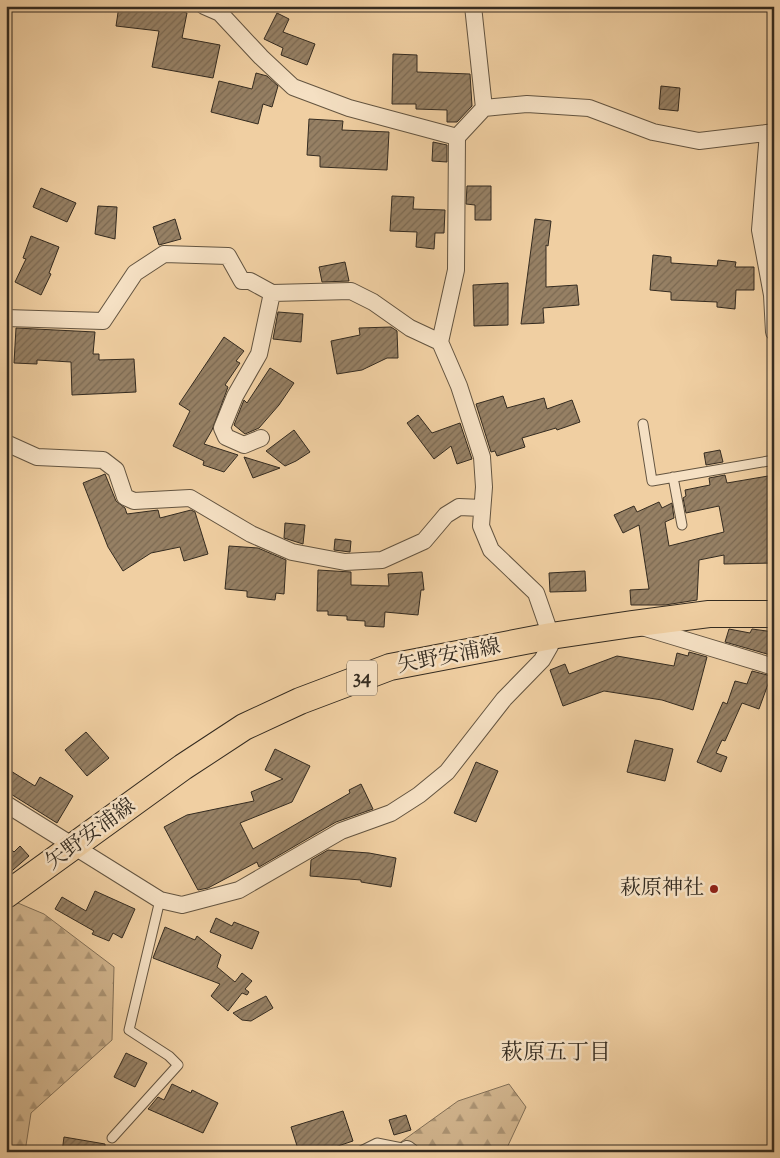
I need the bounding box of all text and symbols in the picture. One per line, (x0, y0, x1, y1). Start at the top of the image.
street label: 矢野安浦線 (395, 632, 503, 682)
road number: 34 (347, 660, 377, 696)
street label: 矢野安浦線 (40, 792, 142, 878)
place label: 萩原神社 (620, 874, 704, 904)
marker: 萩原神社 (708, 883, 720, 895)
district label: 萩原五丁目 (501, 1038, 611, 1070)

